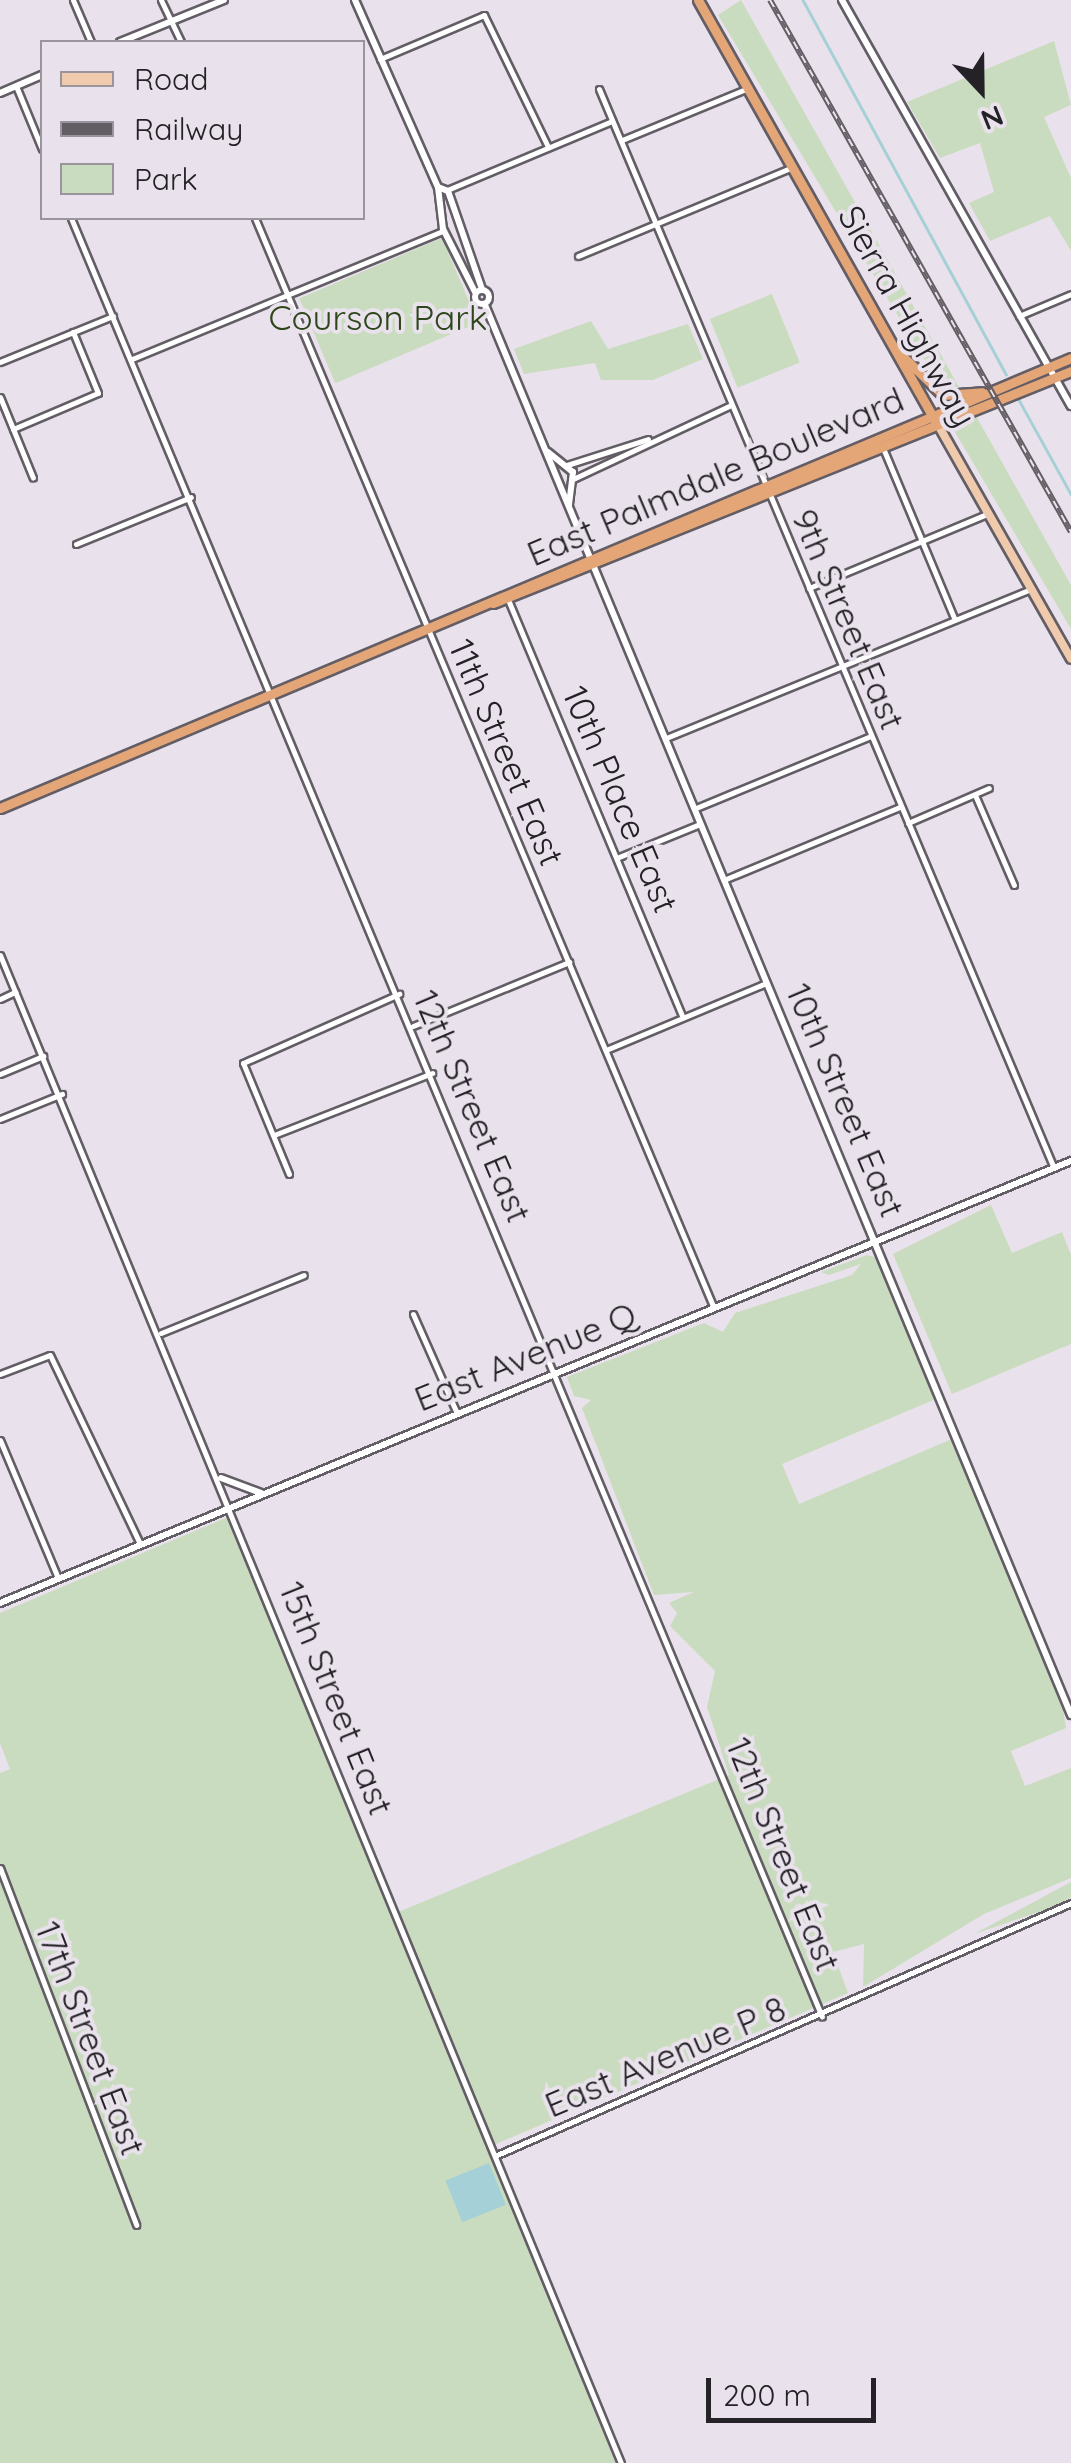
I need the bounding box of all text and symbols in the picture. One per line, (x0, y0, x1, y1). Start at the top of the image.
legend (40, 40, 365, 220)
north arrow (931, 40, 1031, 140)
text: Road (134, 60, 208, 98)
text: N (976, 98, 1009, 138)
text: Railway (134, 110, 243, 148)
text: Park (134, 160, 198, 198)
street label: Sierra Highway (830, 198, 986, 434)
park label: Courson Park (269, 296, 487, 338)
street label: East Palmdale Boulevard (520, 378, 910, 574)
street label: 9th Street East (784, 502, 914, 736)
street label: 11th Street East (440, 633, 574, 871)
street label: 10th Place East (554, 679, 688, 919)
street label: 10th Street East (778, 977, 914, 1223)
street label: 12th Street East (405, 984, 541, 1228)
street label: East Avenue Q (408, 1292, 642, 1420)
street label: 15th Street East (271, 1575, 403, 1821)
street label: 12th Street East (718, 1731, 850, 1977)
street label: 17th Street East (27, 1915, 155, 2161)
street label: East Avenue P 8 (538, 1986, 792, 2126)
scale bar (711, 2358, 881, 2420)
text: 200 m (723, 2376, 811, 2414)

